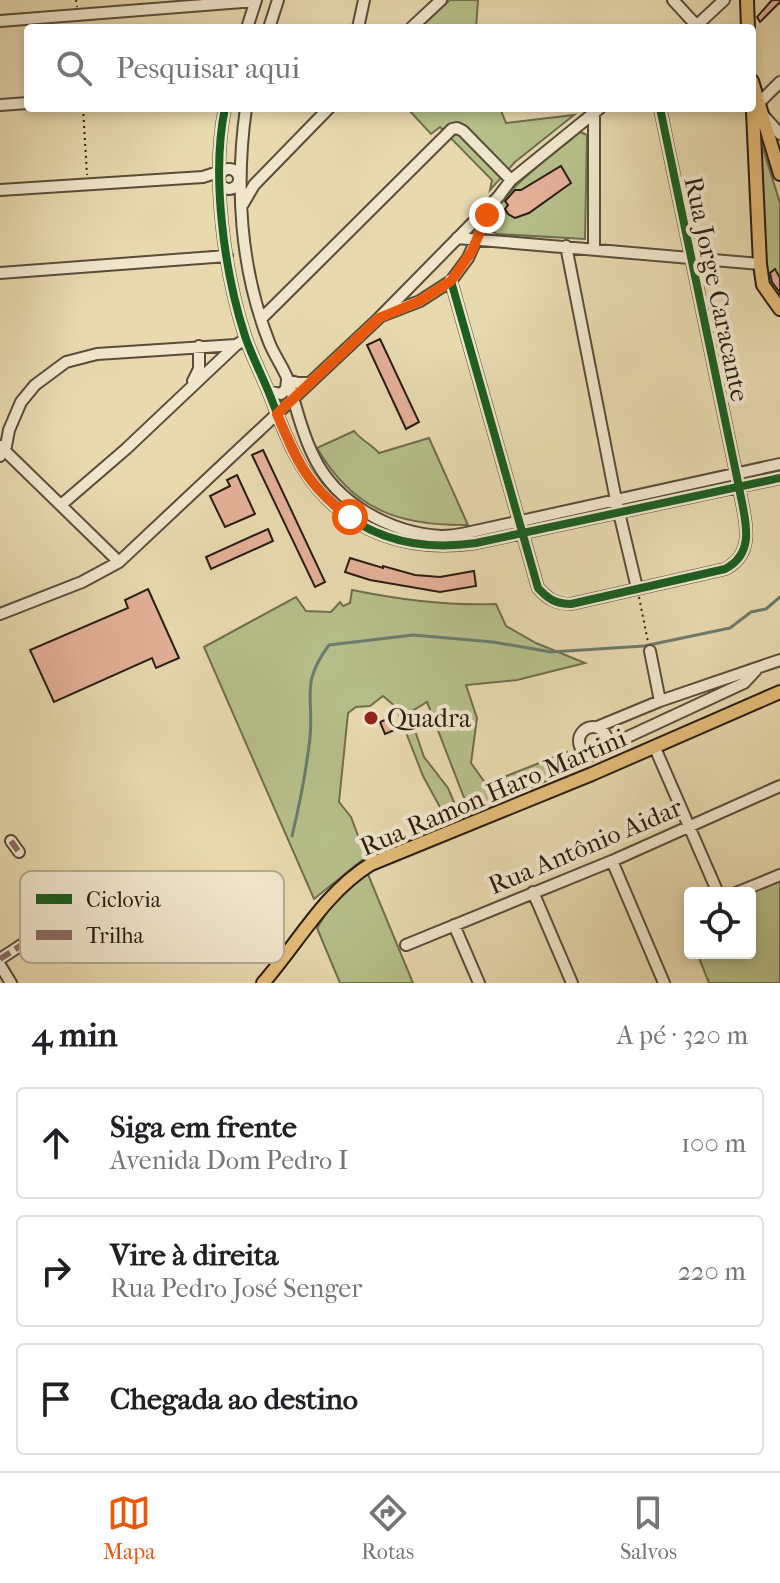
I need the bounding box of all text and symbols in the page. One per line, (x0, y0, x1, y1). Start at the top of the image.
search box (24, 24, 756, 112)
icon: search (52, 46, 96, 90)
text: Pesquisar aqui (116, 51, 300, 86)
street label: Rua Jorge Caracante (677, 174, 756, 405)
route end (469, 197, 505, 233)
route start (332, 499, 368, 535)
place label: Quadra (387, 703, 472, 734)
marker: Quadra (362, 709, 380, 727)
street label: Rua Ramon Haro Martini (355, 722, 631, 863)
street label: Rua Antônio Aidar (484, 792, 687, 901)
legend (20, 871, 284, 963)
text: Ciclovia (86, 887, 162, 913)
map controls (684, 887, 756, 959)
button: locate (684, 887, 756, 959)
text: Trilha (86, 923, 145, 949)
text: 4 min (32, 1015, 117, 1055)
text: A pé · 320 m (617, 1020, 748, 1051)
text: Siga em frente (110, 1110, 297, 1145)
icon: ahead (34, 1121, 78, 1165)
text: 100 m (681, 1128, 746, 1159)
text: Avenida Dom Pedro I (110, 1145, 348, 1176)
text: Vire à direita (110, 1238, 278, 1273)
icon: right (34, 1249, 78, 1293)
text: 220 m (678, 1256, 746, 1287)
text: Rua Pedro José Senger (110, 1273, 362, 1304)
icon: arrive (34, 1377, 78, 1421)
text: Chegada ao destino (110, 1382, 358, 1417)
tab: Mapa (103, 1491, 155, 1565)
tab: Rotas (361, 1491, 414, 1565)
tab: Salvos (620, 1491, 677, 1565)

